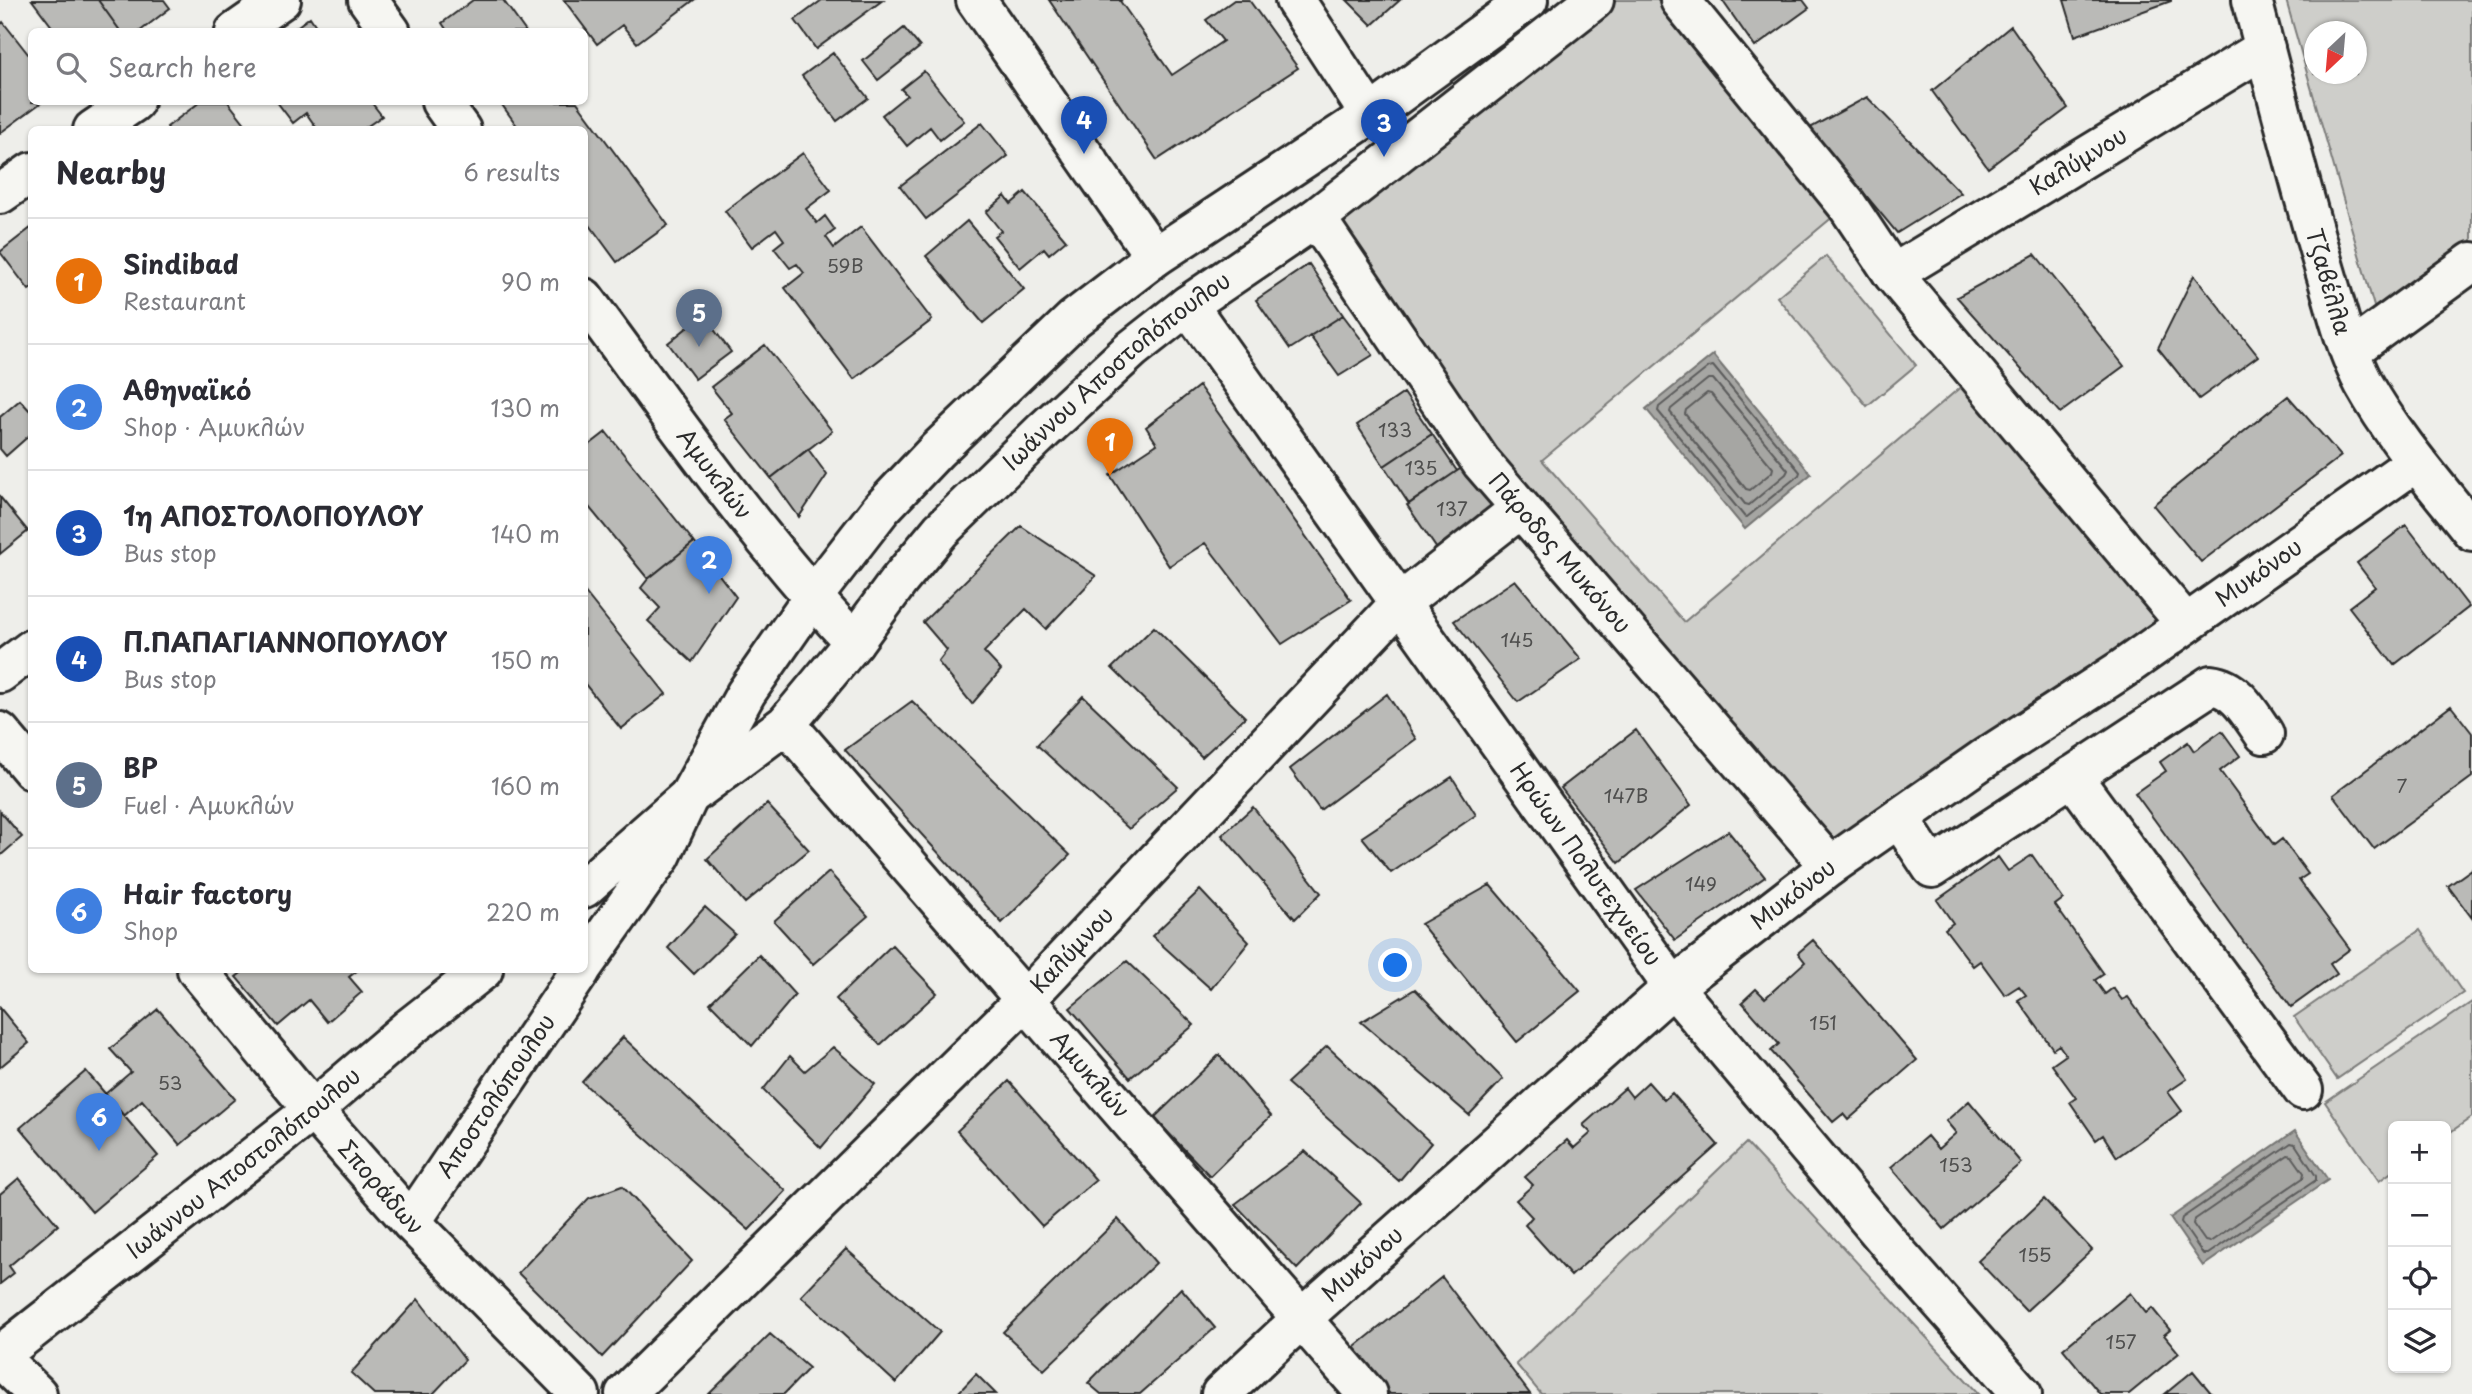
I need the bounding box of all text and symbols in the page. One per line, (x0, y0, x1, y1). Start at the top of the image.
north arrow (2304, 21, 2367, 84)
search box (28, 28, 588, 105)
text: Search here (108, 47, 257, 86)
icon: search (52, 48, 90, 86)
pin: 4 (1061, 96, 1107, 154)
pin: 3 (1361, 99, 1407, 157)
street label: Καλύμνου (2022, 117, 2133, 203)
text: Nearby (56, 149, 166, 194)
text: 6 results (464, 154, 560, 189)
street label: Τζαβέλλα (2298, 224, 2362, 339)
text: Sindibad (123, 244, 239, 283)
house number: 59Β (827, 251, 863, 279)
street label: Ιωάννου Αποστολόπουλου (994, 262, 1237, 478)
text: 1 (74, 264, 85, 299)
text: 90 m (501, 264, 560, 299)
text: Restaurant (123, 283, 246, 318)
pin: 5 (676, 289, 722, 347)
text: Αθηναϊκό (123, 370, 251, 409)
text: 2 (71, 390, 87, 425)
text: 130 m (490, 390, 560, 425)
text: Shop · Αμυκλών (123, 409, 305, 444)
house number: 133 (1378, 415, 1412, 443)
pin: 1 (1087, 418, 1133, 476)
street label: Αμυκλών (669, 420, 762, 526)
house number: 135 (1405, 453, 1437, 481)
street label: Πάροδος Μυκόνου (1481, 464, 1640, 640)
house number: 137 (1436, 494, 1468, 522)
text: 1η ΑΠΟΣΤΟΛΟΠΟΥΛΟΥ (123, 496, 423, 535)
text: 3 (71, 516, 87, 551)
text: 140 m (491, 516, 560, 551)
street label: Μυκόνου (2207, 529, 2309, 615)
text: Bus stop (123, 535, 217, 570)
pin: 2 (686, 536, 732, 594)
text: Π.ΠΑΠΑΓΙΑΝΝΟΠΟΥΛΟΥ (123, 622, 447, 661)
house number: 145 (1501, 625, 1533, 653)
text: 4 (71, 642, 87, 677)
text: 150 m (491, 642, 560, 677)
text: Bus stop (123, 661, 217, 696)
text: BP (123, 748, 158, 787)
street label: Ηρώων Πολυτεχνείου (1502, 754, 1671, 972)
text: 5 (72, 768, 86, 803)
text: 160 m (491, 768, 560, 803)
house number: 7 (2397, 771, 2408, 799)
house number: 147Β (1604, 781, 1648, 809)
text: Fuel · Αμυκλών (123, 787, 295, 822)
street label: Μυκόνου (1742, 849, 1842, 937)
house number: 149 (1685, 869, 1717, 897)
text: Hair factory (123, 874, 292, 913)
text: 6 (71, 894, 87, 929)
text: 220 m (486, 894, 560, 929)
street label: Καλύμνου (1021, 898, 1121, 1001)
text: Shop (123, 913, 178, 948)
your location (1378, 948, 1412, 982)
street label: Αποστολόπουλου (427, 1006, 563, 1184)
house number: 151 (1809, 1008, 1837, 1036)
street label: Αμυκλών (1043, 1022, 1139, 1125)
street label: Ιωάννου Αποστολόπουλου (118, 1058, 368, 1266)
house number: 53 (158, 1068, 182, 1096)
pin: 6 (76, 1093, 122, 1151)
map controls (2388, 1121, 2451, 1373)
button: + (2388, 1121, 2451, 1184)
street label: Σποράδων (331, 1132, 433, 1242)
house number: 153 (1939, 1150, 1973, 1178)
button: − (2388, 1184, 2451, 1247)
street label: Μυκόνου (1313, 1217, 1410, 1309)
house number: 155 (2019, 1240, 2051, 1268)
button: locate (2388, 1247, 2451, 1310)
button: layers (2388, 1310, 2451, 1373)
house number: 157 (2105, 1327, 2137, 1355)

